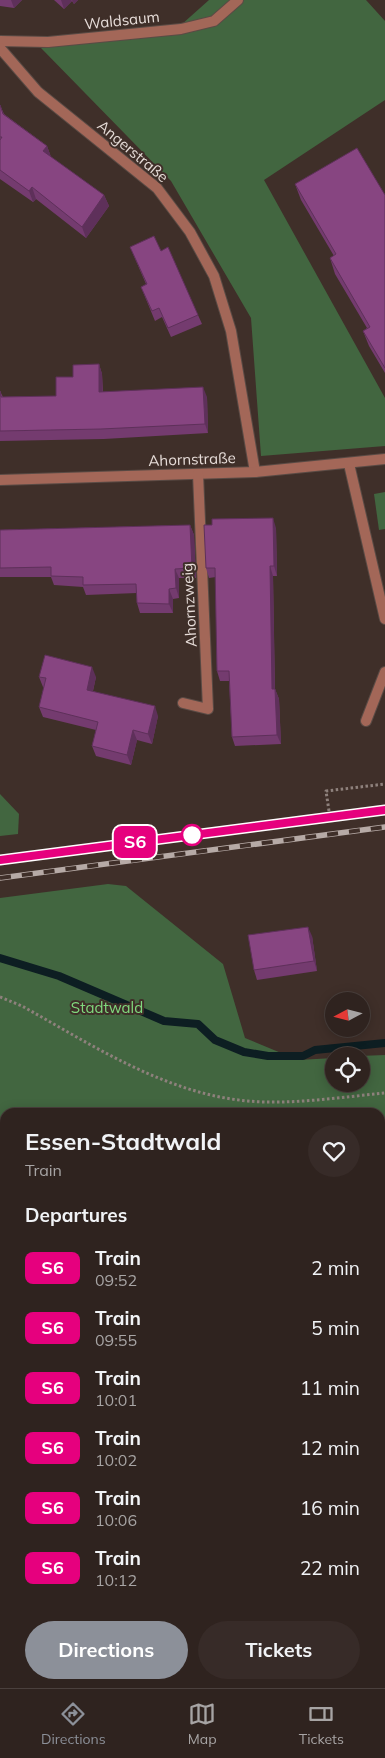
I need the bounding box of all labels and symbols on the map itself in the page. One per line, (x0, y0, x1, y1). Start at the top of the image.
street label: Waldsaum (83, 7, 161, 33)
street label: Angerstraße (94, 116, 172, 186)
street label: Ahornstraße (148, 448, 236, 470)
street label: Ahornzweig (177, 563, 201, 647)
unlabelled marker (181, 824, 203, 846)
line badge: S6 (112, 826, 158, 858)
north arrow (325, 992, 370, 1038)
park label: Stadtwald (71, 998, 143, 1017)

